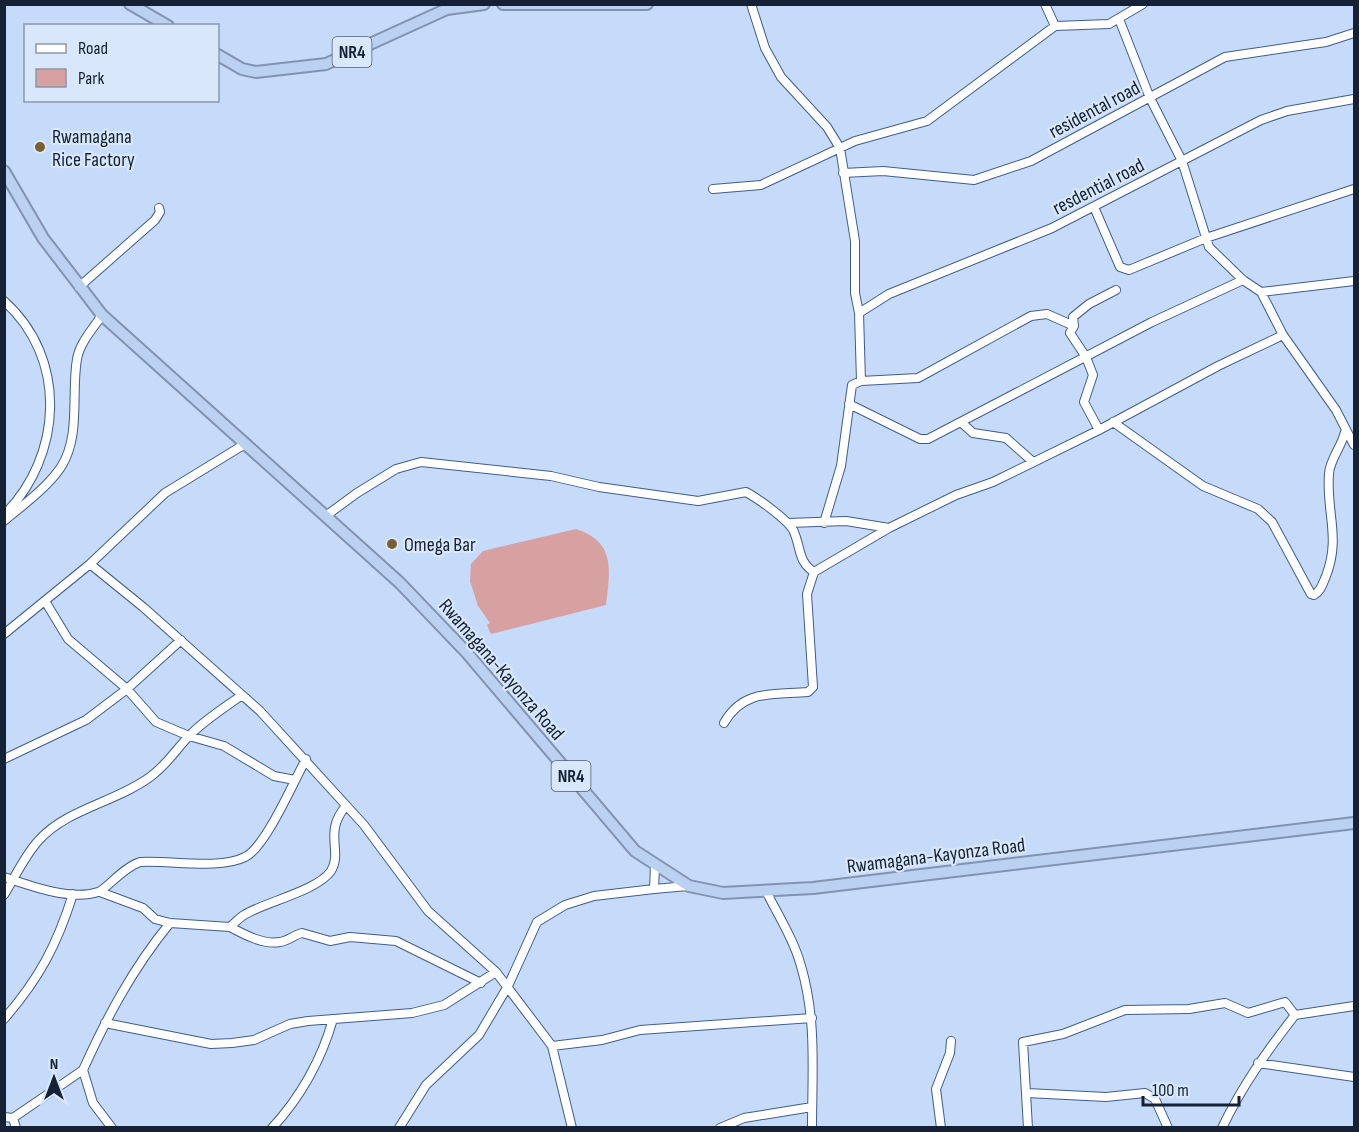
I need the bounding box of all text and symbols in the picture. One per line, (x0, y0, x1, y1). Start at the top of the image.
legend (24, 24, 219, 102)
road number: NR4 (332, 37, 372, 67)
text: Road (78, 38, 108, 59)
text: Park (78, 68, 104, 89)
street label: residental road (1045, 76, 1144, 144)
place label: Rwamagana Rice Factory (52, 125, 135, 172)
marker: Rwamagana Rice Factory (33, 140, 47, 154)
street label: resdential road (1049, 154, 1148, 220)
place label: Omega Bar (404, 533, 476, 557)
marker: Omega Bar (385, 537, 399, 551)
street label: Rwamagana-Kayonza Road (433, 594, 569, 745)
road number: NR4 (552, 761, 590, 791)
street label: Rwamagana-Kayonza Road (846, 833, 1027, 879)
north arrow (24, 1048, 84, 1108)
text: N (50, 1055, 58, 1074)
scale bar (1143, 1069, 1239, 1107)
text: 100 m (1152, 1080, 1189, 1101)

